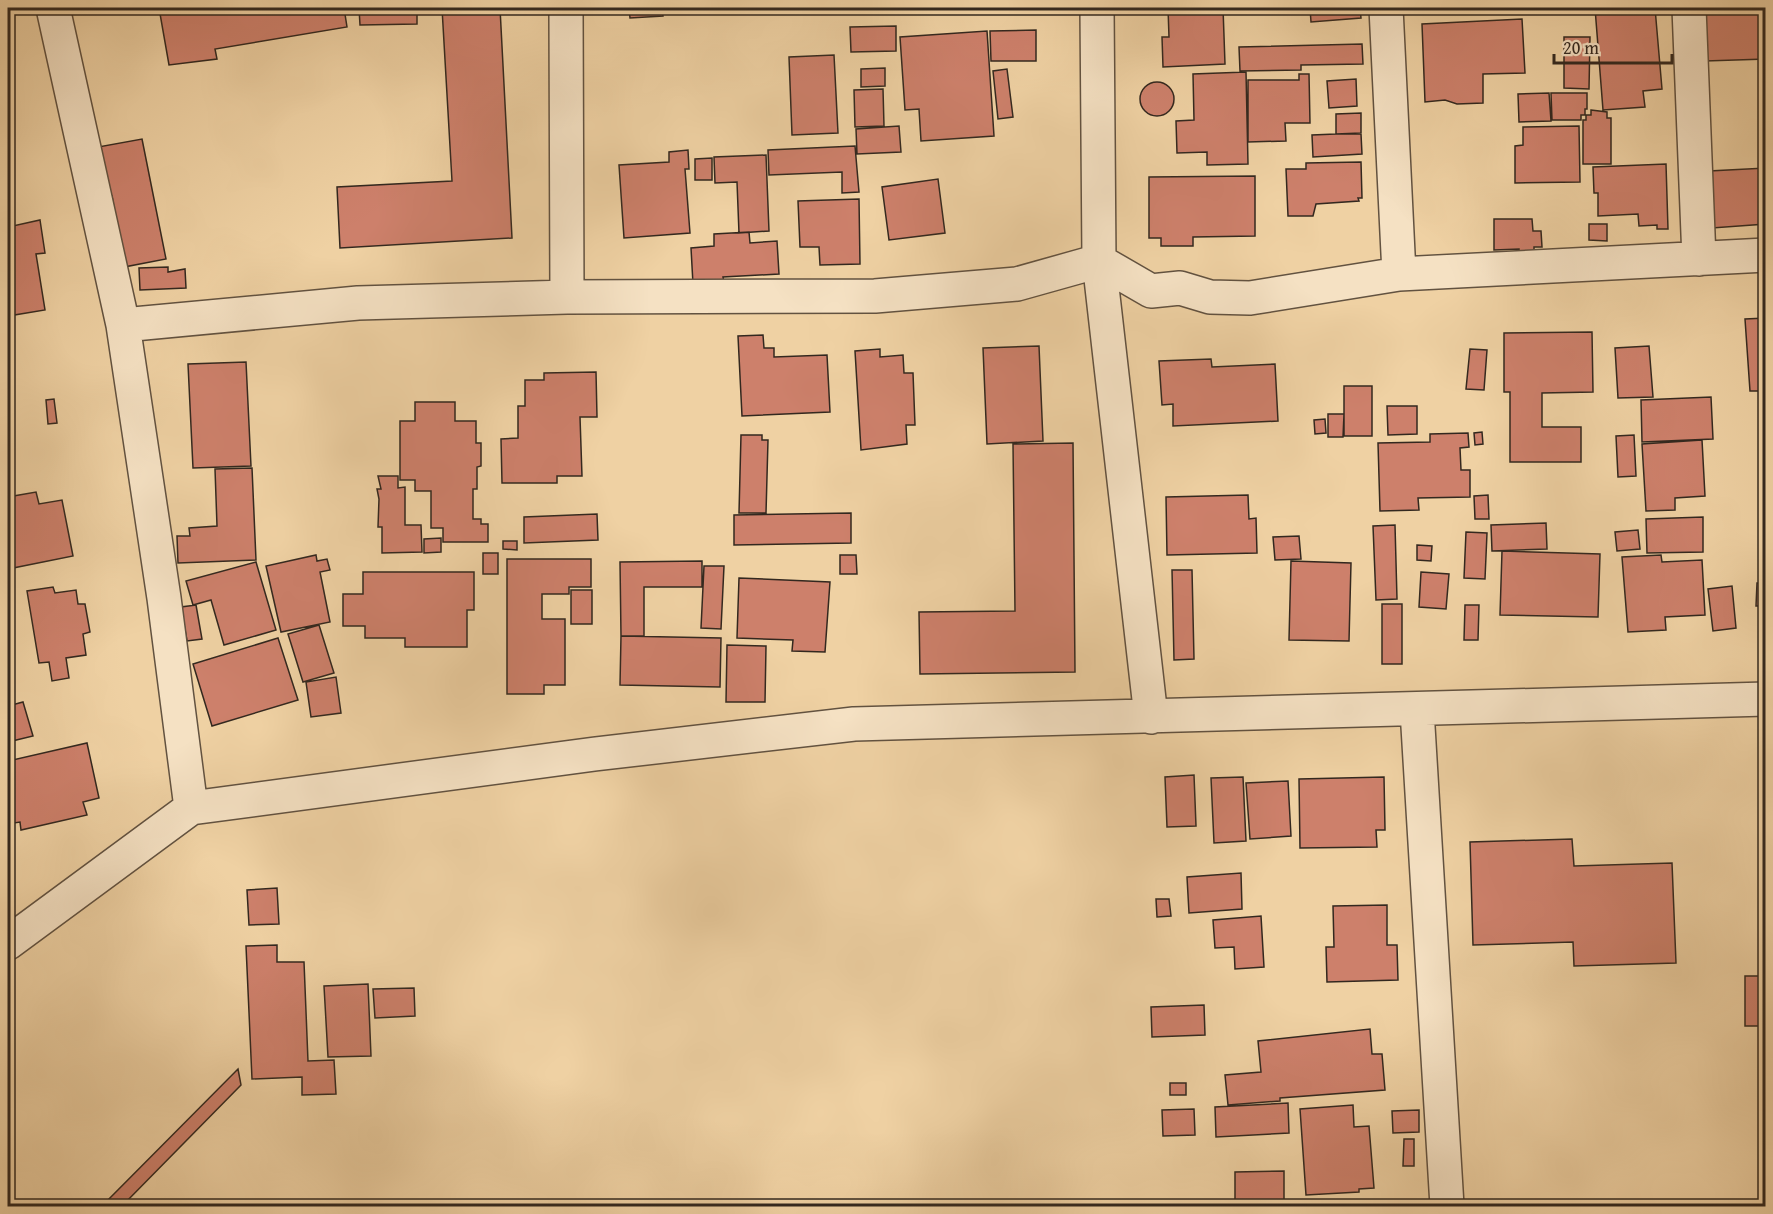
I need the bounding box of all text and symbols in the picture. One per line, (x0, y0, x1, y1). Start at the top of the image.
scale bar (1554, 27, 1672, 65)
text: 20 m (1563, 34, 1599, 61)

